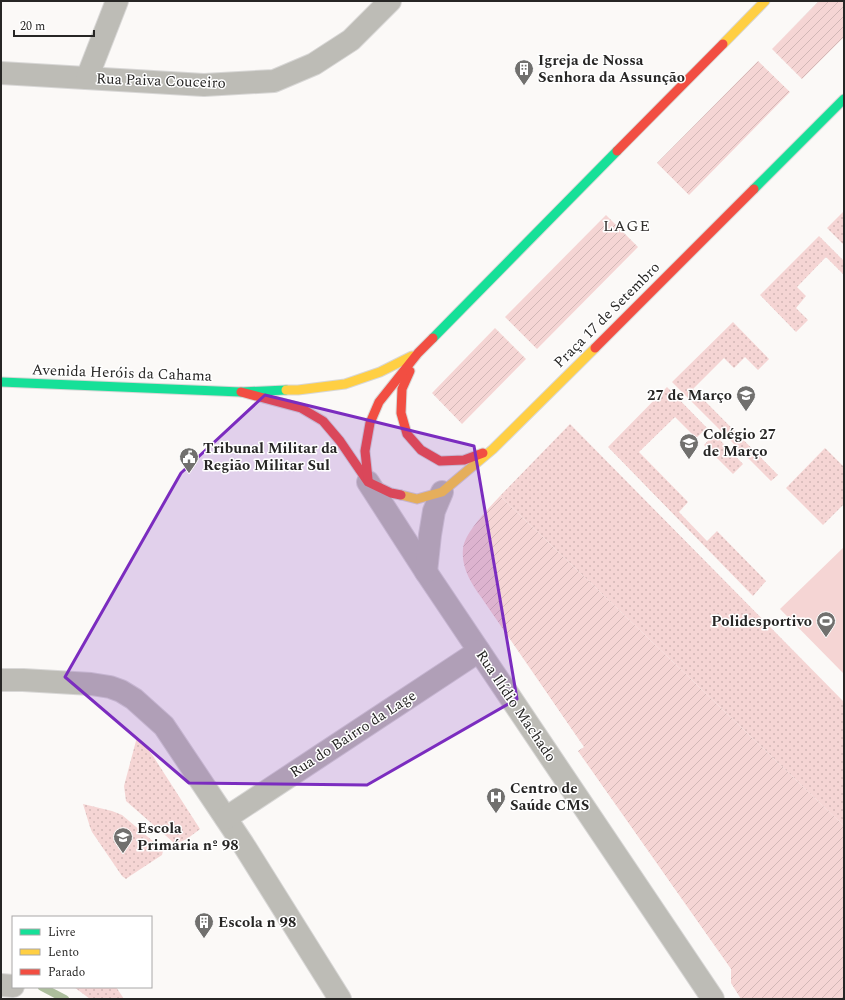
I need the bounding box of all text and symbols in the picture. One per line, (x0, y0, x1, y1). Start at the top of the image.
scale bar (14, 12, 94, 38)
text: 20 m (20, 17, 45, 36)
place label: Igreja de Nossa Senhora da Assunção (538, 49, 685, 89)
building icon: Igreja de Nossa Senhora da Assunção (513, 58, 535, 86)
street label: Rua Paiva Couceiro (96, 67, 226, 95)
district label: LAGE (603, 214, 651, 238)
street label: Praça 17 de Setembro (548, 256, 666, 374)
street label: Avenida Heróis da Cahama (32, 358, 213, 388)
place label: 27 de Março (647, 384, 732, 407)
school or university icon: 27 de Março (735, 384, 757, 412)
place label: Colégio 27 de Março (703, 423, 776, 463)
school or university icon: Colégio 27 de Março (678, 432, 700, 460)
place label: Tribunal Militar da Região Militar Sul (203, 437, 338, 477)
public building icon: Tribunal Militar da Região Militar Sul (178, 446, 200, 474)
place label: Polidesportivo (711, 610, 812, 633)
sports icon: Polidesportivo (815, 610, 837, 638)
street label: Rua Ilídio Machado (470, 645, 562, 767)
street label: Rua do Bairro da Lage (285, 684, 421, 784)
place label: Centro de Saúde CMS (510, 777, 589, 817)
hospital icon: Centro de Saúde CMS (485, 786, 507, 814)
place label: Escola Primária nº 98 (137, 817, 239, 857)
school or university icon: Escola Primária nº 98 (112, 826, 134, 854)
building icon: Escola n 98 (193, 911, 215, 939)
place label: Escola n 98 (218, 911, 296, 934)
legend (12, 916, 152, 988)
text: Livre (48, 923, 76, 942)
text: Lento (48, 943, 79, 962)
text: Parado (48, 963, 85, 982)

